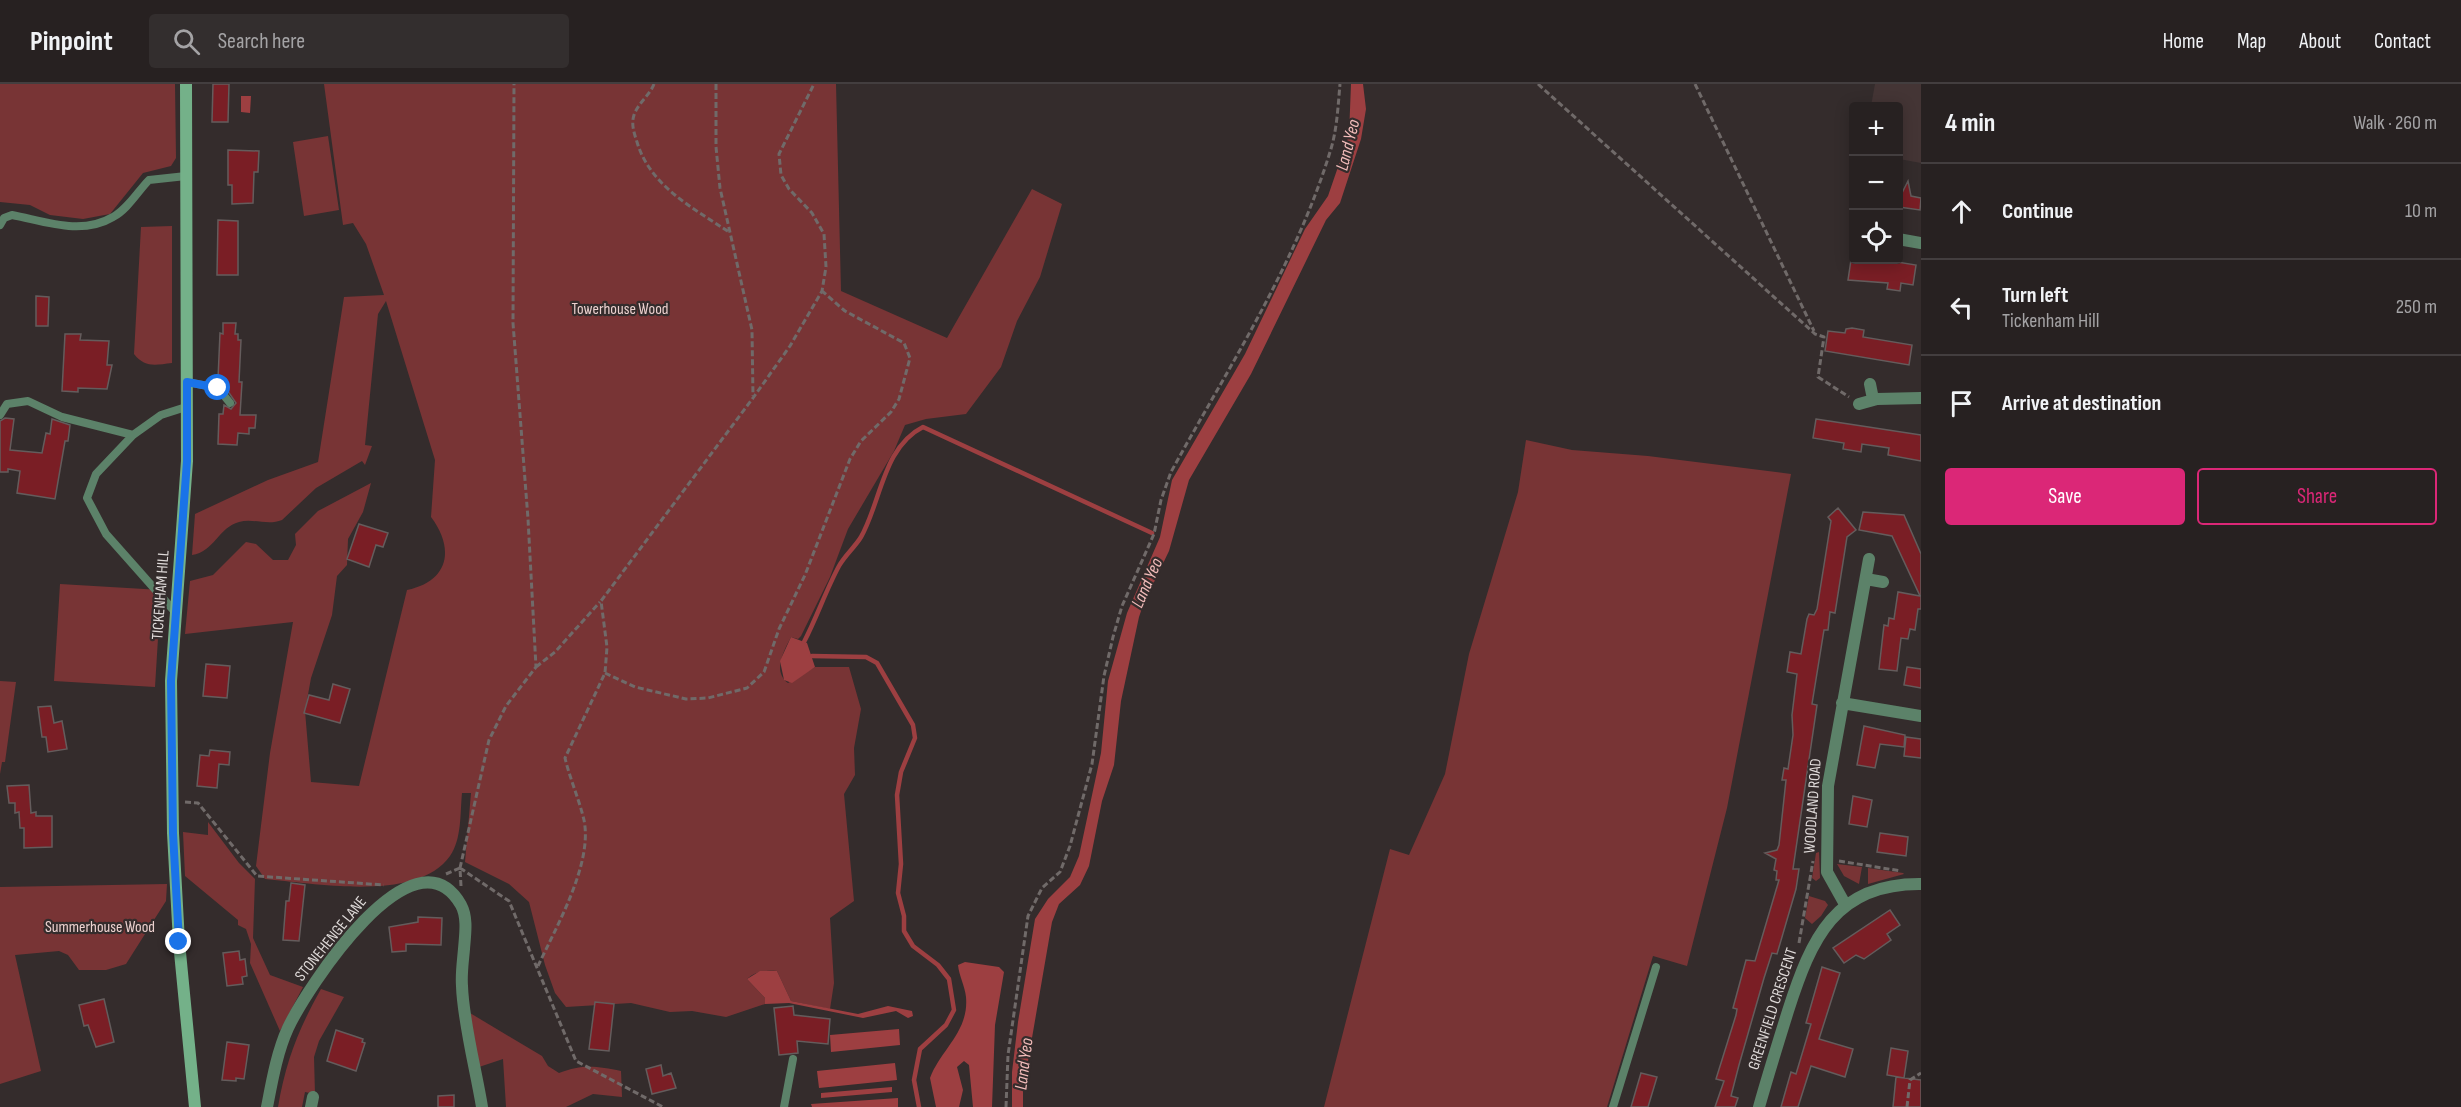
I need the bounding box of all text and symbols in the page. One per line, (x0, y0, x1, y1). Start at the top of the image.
search box (149, 14, 569, 68)
text: Pinpoint (30, 25, 113, 58)
icon: search (170, 25, 203, 58)
text: Search here (218, 28, 305, 55)
text: Home (2163, 29, 2204, 54)
text: Map (2237, 29, 2266, 54)
text: About (2299, 29, 2341, 54)
text: Contact (2374, 29, 2431, 54)
map controls (1849, 102, 1903, 264)
button: + (1849, 102, 1903, 156)
text: 4 min (1945, 108, 1995, 139)
text: Walk · 260 m (2353, 111, 2437, 135)
water label: Land Yeo (1332, 117, 1365, 173)
button: − (1849, 156, 1903, 210)
icon: ahead (1945, 195, 1978, 228)
text: Continue (2002, 198, 2073, 225)
text: 10 m (2405, 199, 2437, 223)
button: locate (1849, 210, 1903, 264)
text: Turn left (2002, 282, 2068, 309)
icon: left (1945, 291, 1978, 324)
text: 250 m (2396, 295, 2437, 319)
park label: Towerhouse Wood (572, 300, 668, 319)
text: Tickenham Hill (2002, 309, 2099, 333)
route start (204, 374, 230, 400)
icon: arrive (1945, 387, 1978, 420)
text: Arrive at destination (2002, 390, 2161, 417)
button: Save (1945, 468, 2185, 525)
button: Share (2197, 468, 2437, 525)
street label: TICKENHAM HILL (148, 550, 174, 640)
water label: Land Yeo (1127, 554, 1167, 611)
street label: WOODLAND ROAD (1800, 758, 1826, 854)
street label: STONEHENGE LANE (291, 893, 371, 985)
park label: Summerhouse Wood (45, 918, 155, 937)
route end (165, 928, 191, 954)
street label: GREENFIELD CRESCENT (1744, 945, 1802, 1072)
water label: Land Yeo (1010, 1036, 1038, 1091)

